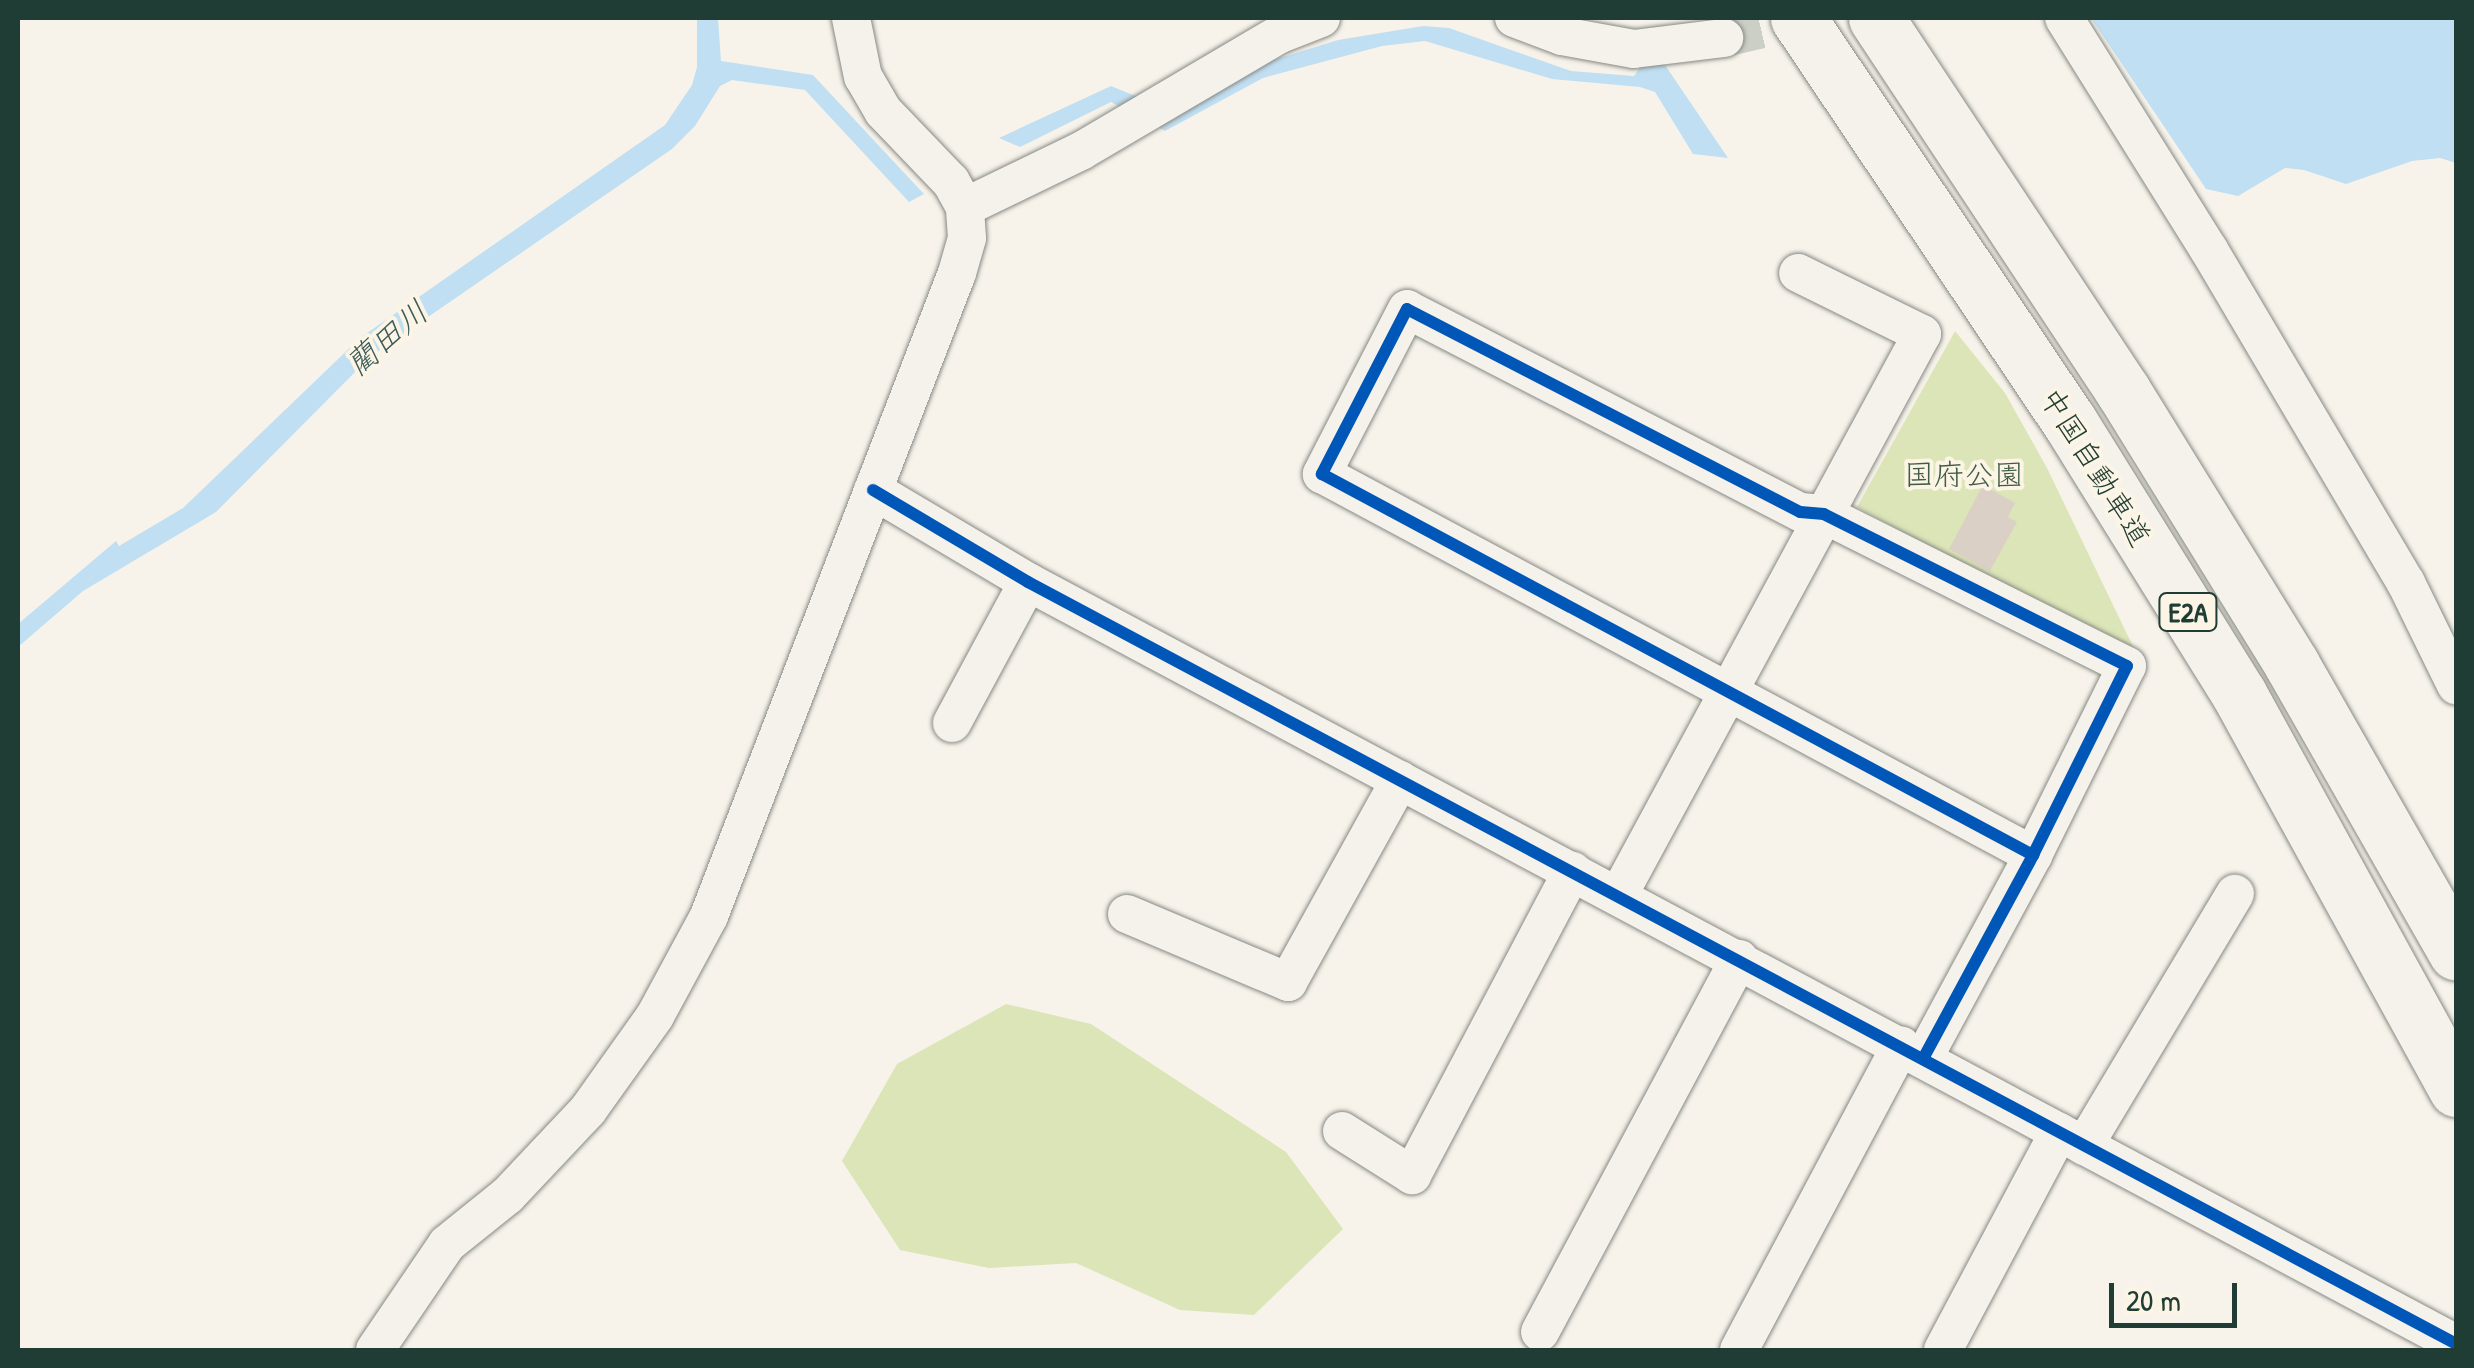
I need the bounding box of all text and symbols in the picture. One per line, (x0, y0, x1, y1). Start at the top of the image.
water label: 藺田川 (338, 292, 436, 384)
street label: 中国自動車道 (2033, 381, 2159, 553)
park label: 国府公園 (1904, 456, 2024, 492)
road number: E2A (2158, 589, 2218, 635)
scale bar (2114, 1263, 2242, 1325)
text: 20 m (2126, 1280, 2181, 1320)

